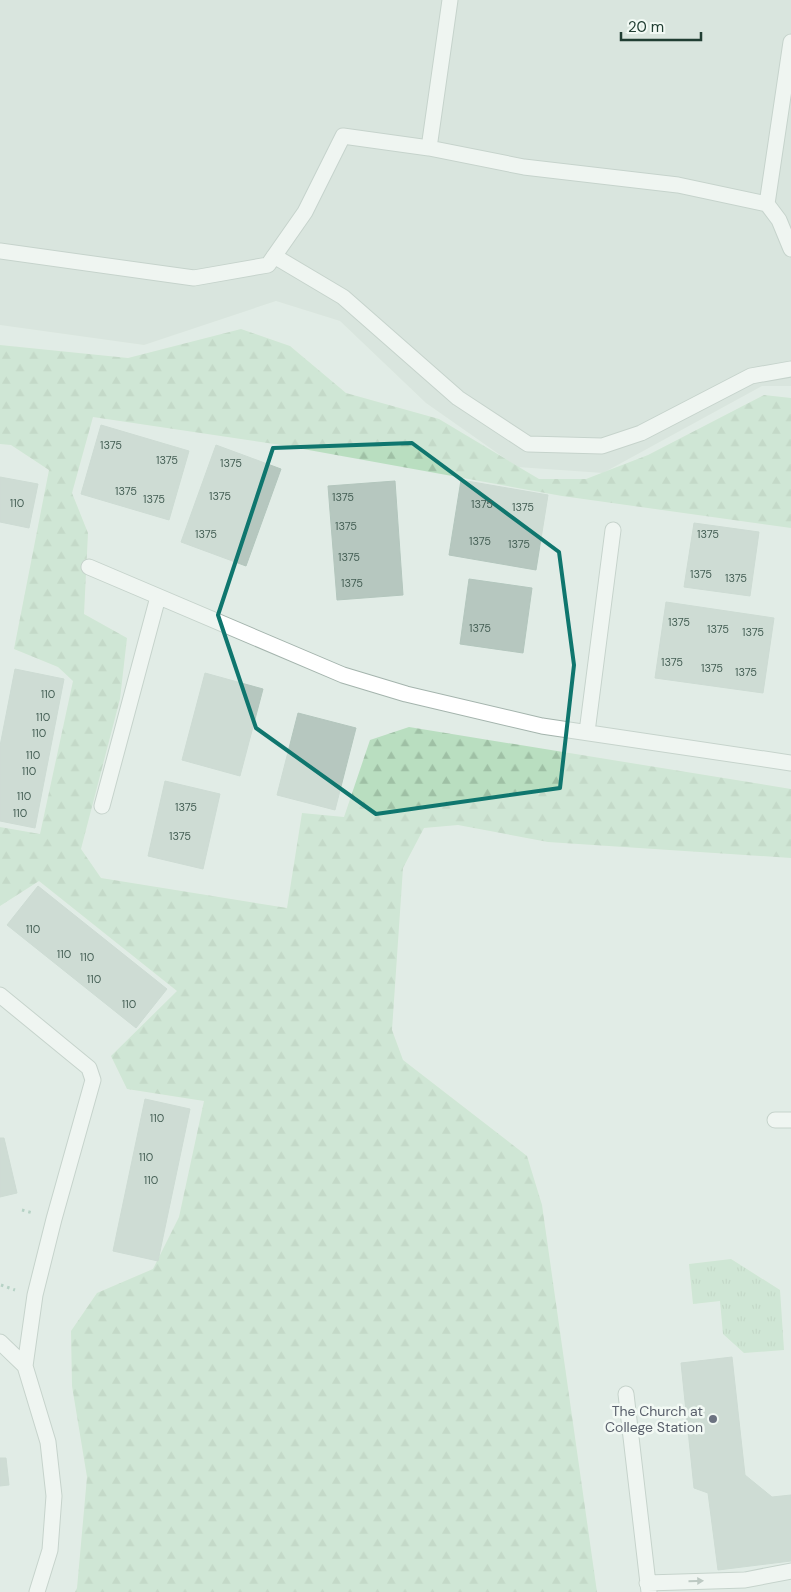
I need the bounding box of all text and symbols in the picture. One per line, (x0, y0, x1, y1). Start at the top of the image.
scale bar (621, 10, 701, 42)
text: 20 m (628, 17, 664, 37)
house number: 1375 (100, 438, 122, 452)
house number: 1375 (156, 453, 178, 467)
house number: 1375 (220, 456, 242, 470)
house number: 1375 (115, 484, 137, 498)
house number: 1375 (209, 489, 231, 503)
house number: 1375 (332, 490, 354, 504)
house number: 1375 (143, 492, 165, 506)
house number: 110 (10, 496, 24, 510)
house number: 1375 (471, 497, 493, 511)
house number: 1375 (512, 500, 534, 514)
house number: 1375 (335, 519, 357, 533)
house number: 1375 (195, 527, 217, 541)
house number: 1375 (697, 527, 719, 541)
house number: 1375 (469, 534, 491, 548)
house number: 1375 (508, 537, 530, 551)
house number: 1375 (338, 550, 360, 564)
house number: 1375 (690, 567, 712, 581)
house number: 1375 (725, 571, 747, 585)
house number: 1375 (341, 576, 363, 590)
house number: 1375 (668, 615, 690, 629)
house number: 1375 (469, 621, 491, 635)
house number: 1375 (707, 622, 729, 636)
house number: 1375 (742, 625, 764, 639)
house number: 1375 (661, 655, 683, 669)
house number: 1375 (701, 661, 723, 675)
house number: 1375 (735, 665, 757, 679)
house number: 110 (41, 687, 55, 701)
house number: 110 (36, 710, 50, 724)
house number: 110 (32, 726, 46, 740)
house number: 110 (26, 748, 40, 762)
house number: 110 (22, 764, 36, 778)
house number: 110 (17, 789, 31, 803)
house number: 1375 (175, 800, 197, 814)
house number: 110 (13, 806, 27, 820)
house number: 1375 (169, 829, 191, 843)
house number: 110 (26, 922, 40, 936)
house number: 110 (57, 947, 71, 961)
house number: 110 (80, 950, 94, 964)
house number: 110 (87, 972, 101, 986)
house number: 110 (122, 997, 136, 1011)
house number: 110 (150, 1111, 164, 1125)
house number: 110 (139, 1150, 153, 1164)
house number: 110 (144, 1173, 158, 1187)
place label: The Church at College Station (605, 1402, 703, 1436)
marker: The Church at College Station (707, 1413, 719, 1425)
one-way arrow (688, 1577, 704, 1585)

